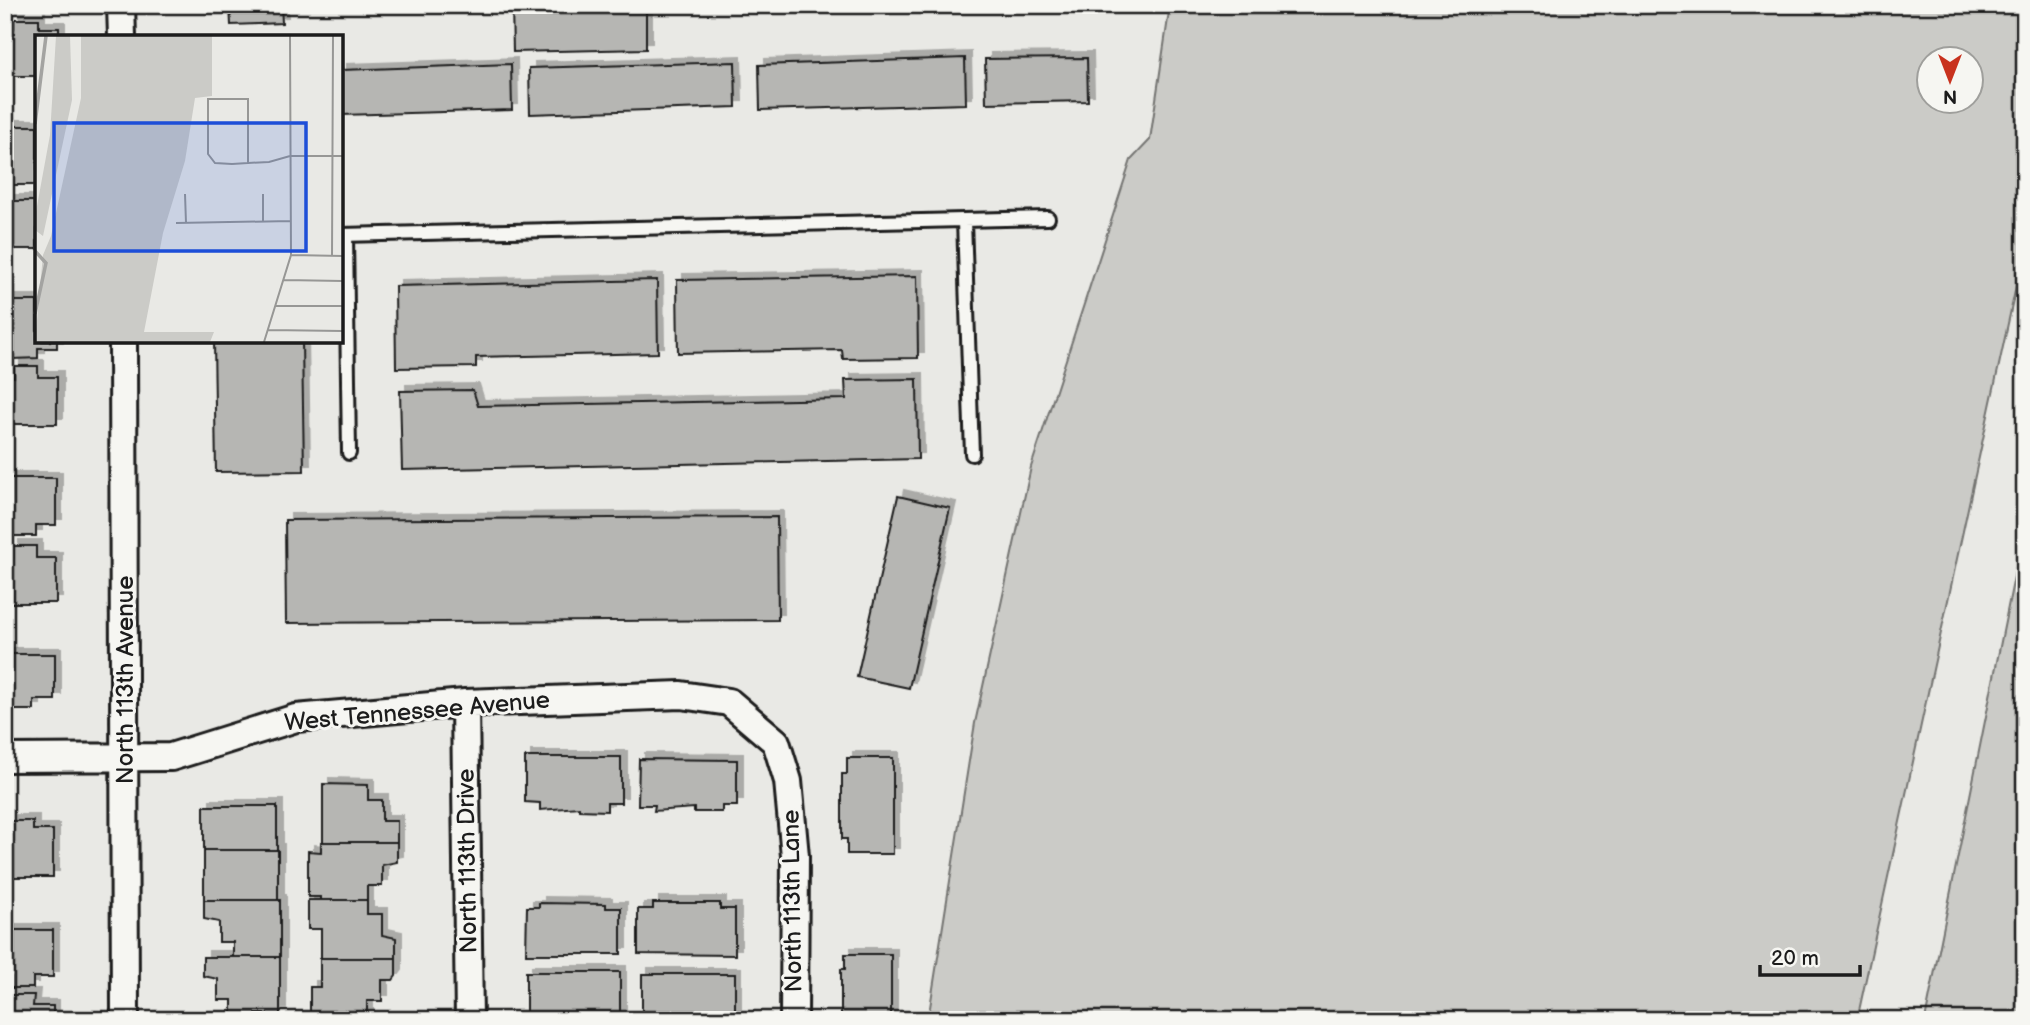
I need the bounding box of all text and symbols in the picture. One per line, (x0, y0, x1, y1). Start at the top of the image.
inset map (35, 35, 343, 343)
north arrow (1914, 46, 1984, 116)
text: N (1943, 84, 1957, 107)
street label: North 113th Avenue (111, 576, 140, 784)
street label: West Tennessee Avenue (283, 685, 551, 738)
street label: North 113th Drive (451, 768, 484, 954)
street label: North 113th Lane (776, 809, 809, 993)
scale bar (1760, 934, 1860, 978)
text: 20 m (1771, 946, 1819, 971)

